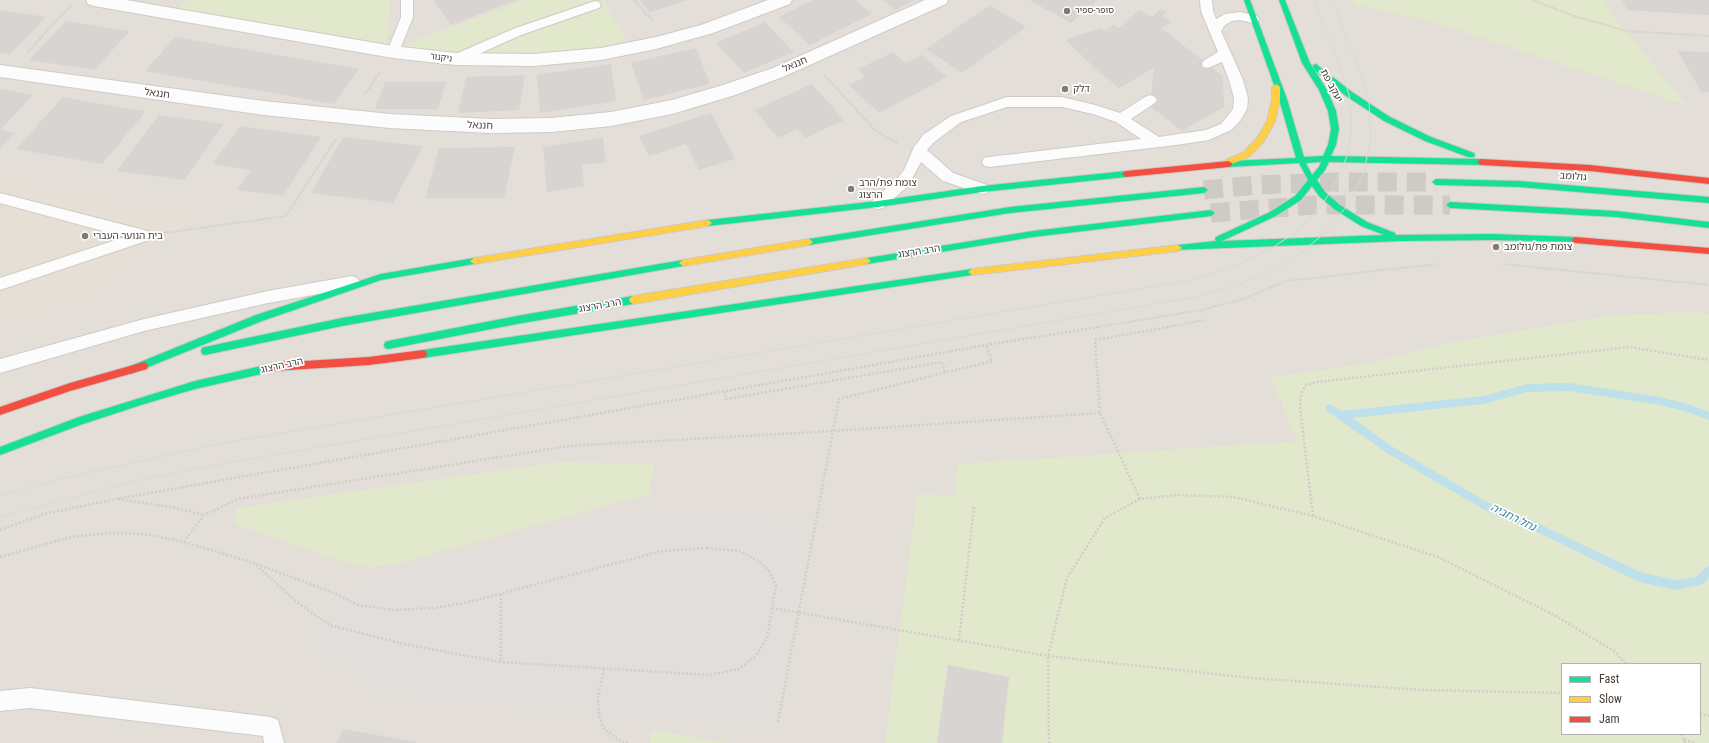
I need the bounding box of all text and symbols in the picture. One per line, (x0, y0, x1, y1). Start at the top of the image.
marker: סופר-ספיר (1062, 6, 1072, 16)
place label: סופר-ספיר (1075, 6, 1114, 16)
street label: ניקנור (429, 51, 453, 65)
street label: חננאל (781, 54, 809, 76)
street label: יעקב פת (1317, 67, 1345, 105)
place label: דלק (1073, 83, 1090, 95)
marker: דלק (1060, 84, 1070, 94)
street label: חננאל (143, 86, 171, 102)
street label: חננאל (467, 120, 493, 132)
street label: גולומב (1559, 170, 1587, 184)
place label: צומת פת/הרב הרצוג (859, 177, 917, 200)
marker: צומת פת/הרב הרצוג (846, 184, 856, 194)
place label: בית הנוער העברי (93, 230, 163, 242)
marker: בית הנוער העברי (80, 231, 90, 241)
place label: צומת פת/גולומב (1504, 241, 1572, 253)
marker: צומת פת/גולומב (1491, 242, 1501, 252)
street label: הרב הרצוג (897, 243, 941, 261)
street label: הרב הרצוג (578, 296, 622, 316)
street label: הרב הרצוג (260, 356, 304, 376)
water label: נחל רחביה (1488, 501, 1538, 535)
legend (1561, 663, 1701, 735)
text: Fast (1599, 672, 1619, 686)
text: Slow (1599, 692, 1622, 706)
text: Jam (1599, 712, 1620, 726)

